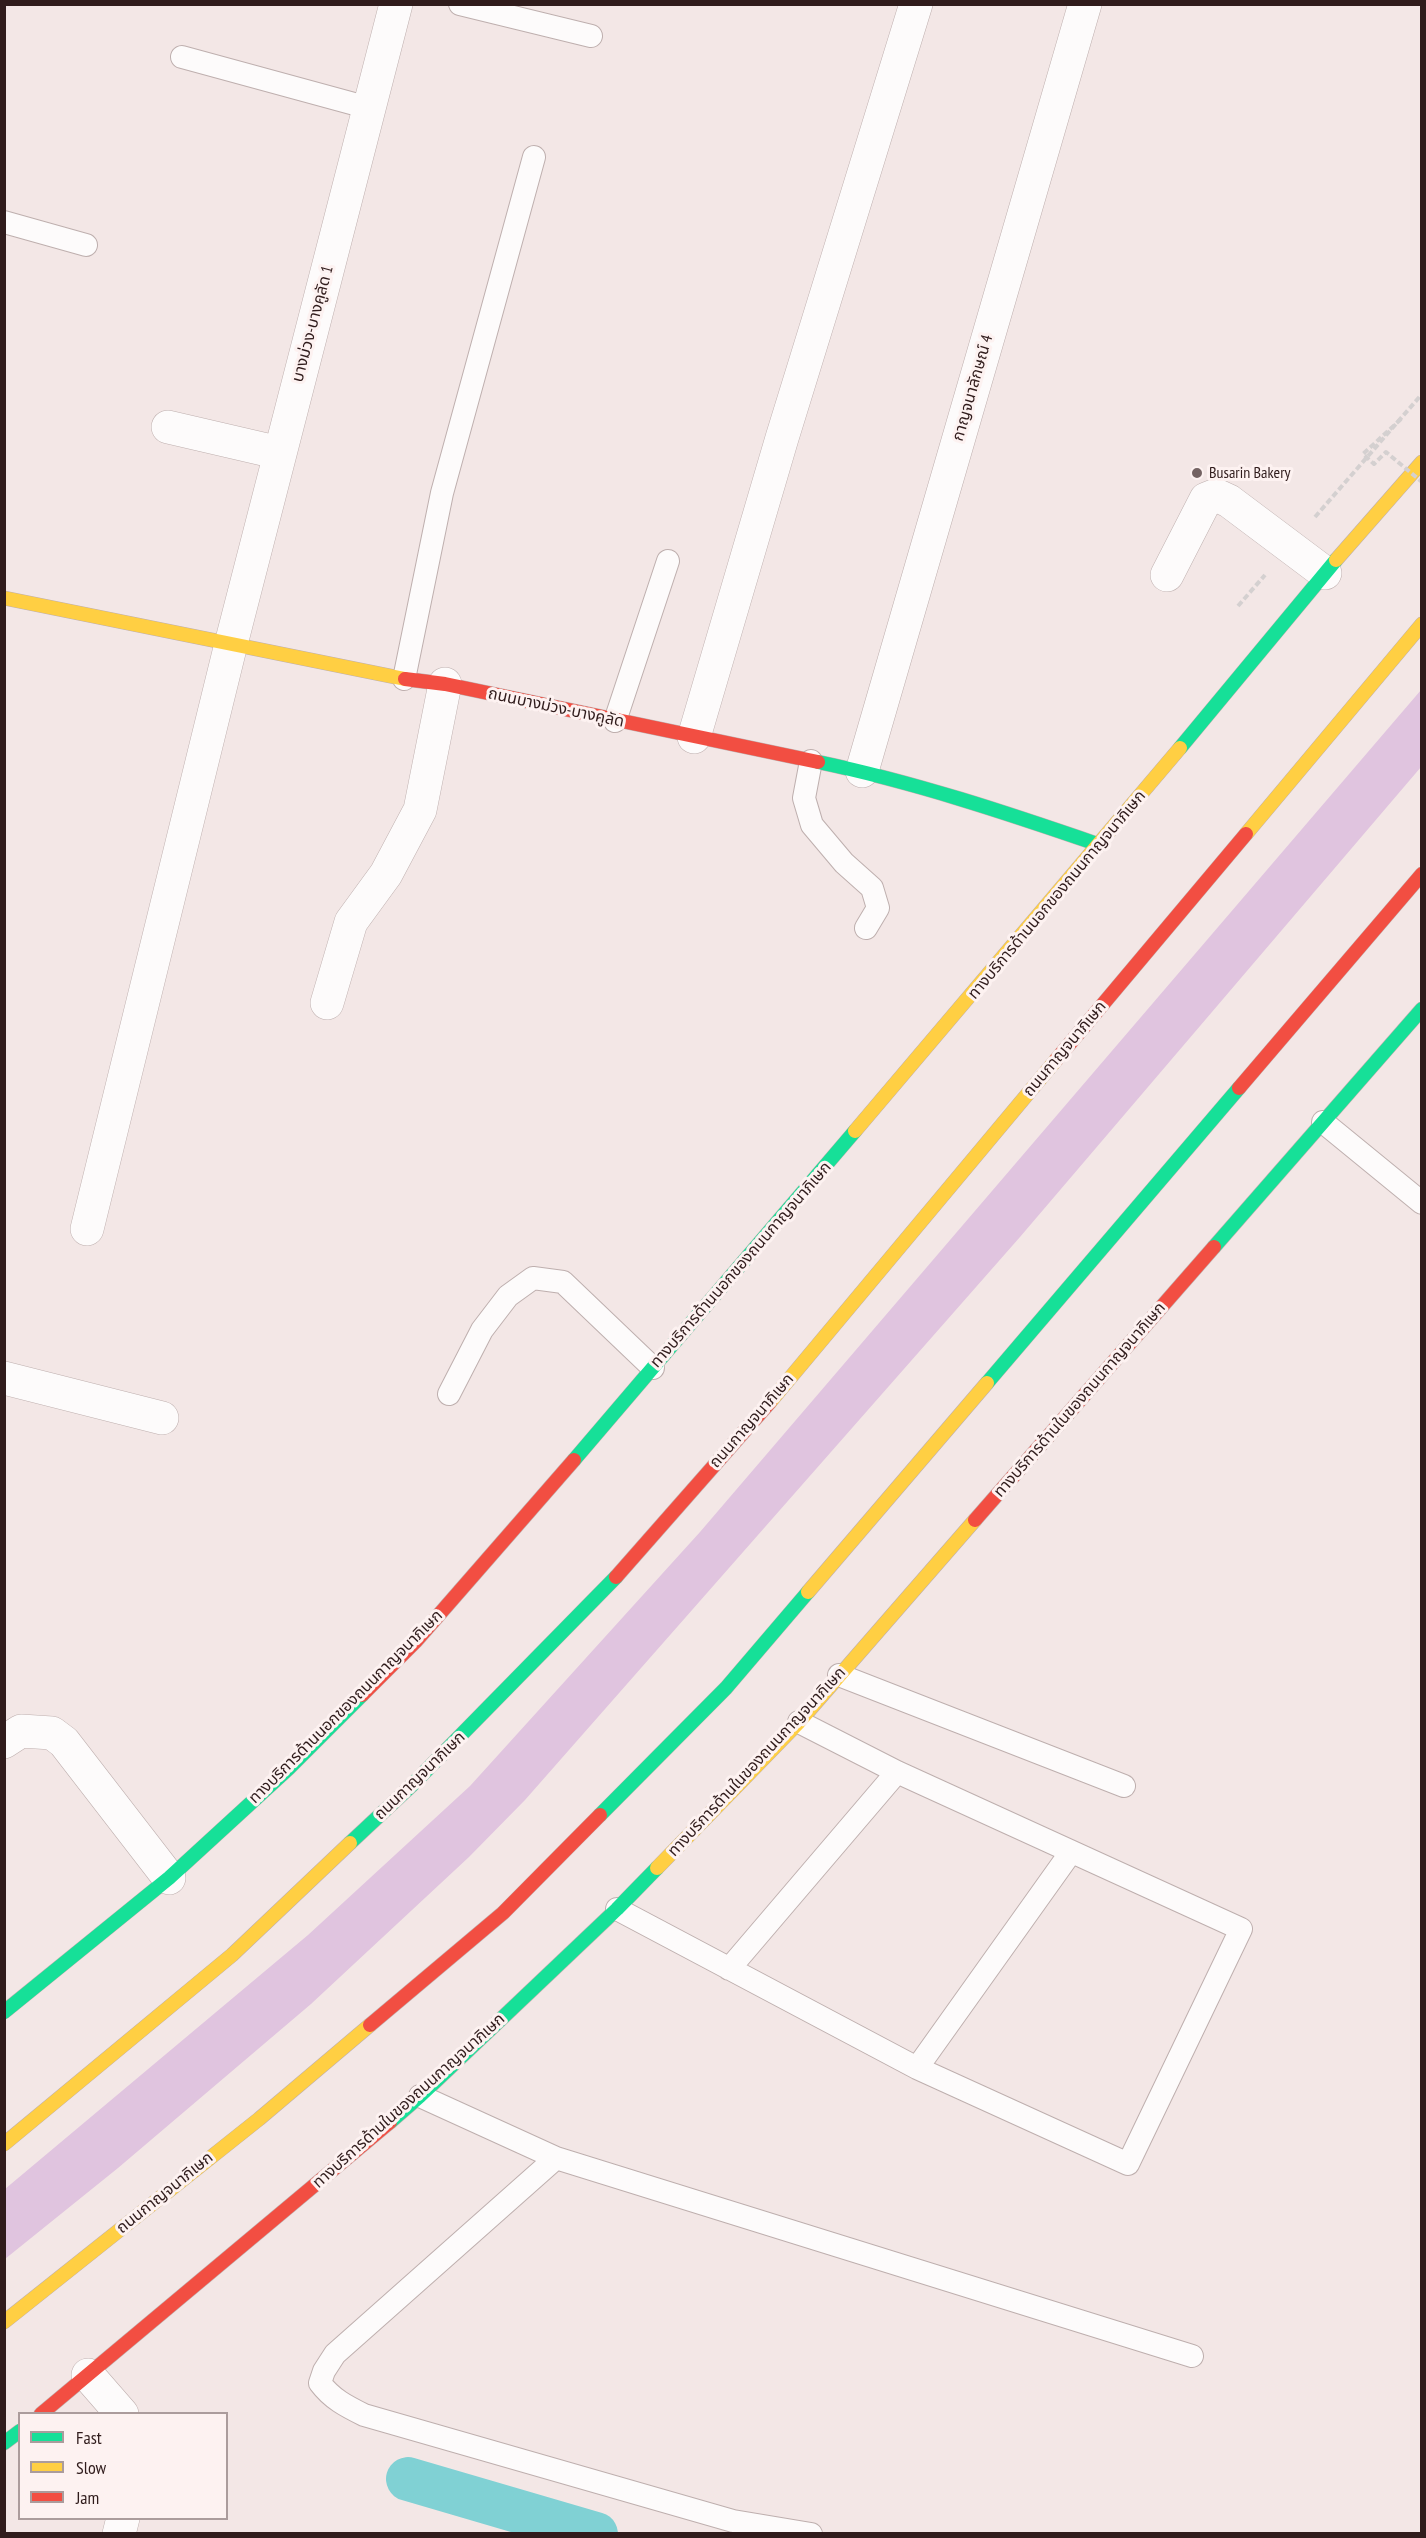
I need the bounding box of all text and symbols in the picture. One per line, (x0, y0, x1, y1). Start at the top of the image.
street label: บางม่วง-บางคูลัด 1 (288, 264, 338, 384)
street label: กาญจนาลักษณ์ 4 (949, 333, 997, 443)
place label: Busarin Bakery (1209, 463, 1291, 483)
marker: Busarin Bakery (1190, 466, 1204, 480)
street label: ถนนบางม่วง-บางคูลัด (486, 684, 626, 732)
street label: ทางบริการด้านนอกของถนนกาญจนาภิเษก (964, 787, 1150, 1003)
street label: ถนนกาญจนาภิเษก (1019, 997, 1111, 1101)
street label: ทางบริการด้านนอกของถนนกาญจนาภิเษก (646, 1158, 836, 1372)
street label: ทางบริการด้านในของถนนกาญจนาภิเษก (990, 1299, 1170, 1501)
street label: ถนนกาญจนาภิเษก (706, 1370, 798, 1472)
street label: ทางบริการด้านนอกของถนนกาญจนาภิเษก (245, 1606, 447, 1808)
street label: ทางบริการด้านในของถนนกาญจนาภิเษก (664, 1663, 850, 1861)
street label: ถนนกาญจนาภิเษก (371, 1728, 469, 1824)
street label: ทางบริการด้านในของถนนกาญจนาภิเษก (309, 2010, 509, 2192)
street label: ถนนกาญจนาภิเษก (113, 2148, 217, 2238)
legend (18, 2412, 228, 2520)
text: Fast (76, 2426, 102, 2449)
text: Slow (76, 2456, 106, 2479)
text: Jam (76, 2486, 99, 2509)

